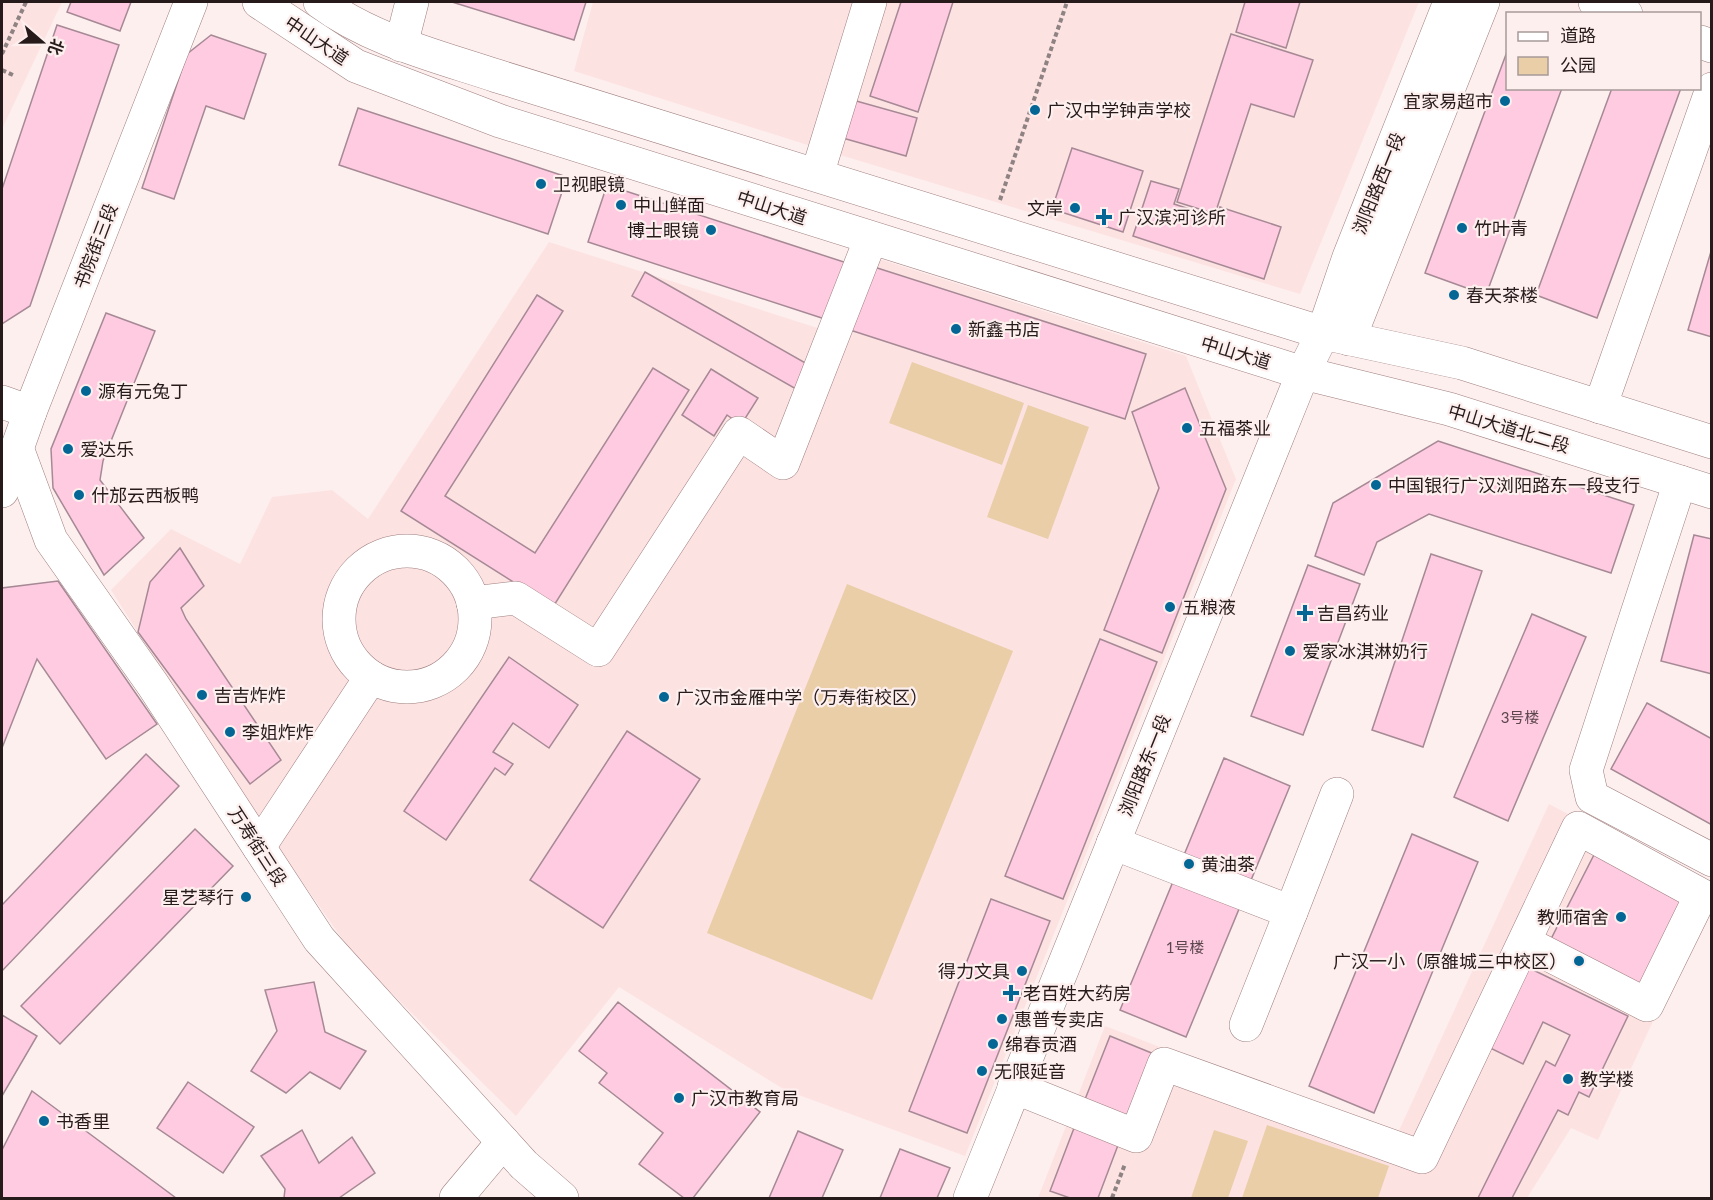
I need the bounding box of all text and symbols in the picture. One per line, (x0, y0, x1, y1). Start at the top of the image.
street label: 中山大道 (281, 11, 353, 69)
north arrow (12, 12, 72, 72)
legend (1506, 12, 1701, 90)
text: 道路 (1560, 24, 1596, 46)
text: 北 (45, 37, 68, 58)
text: 公园 (1560, 54, 1596, 76)
place label: 宜家易超市 (1403, 90, 1493, 112)
marker: 宜家易超市 (1498, 94, 1512, 108)
place label: 广汉中学钟声学校 (1047, 99, 1191, 121)
marker: 广汉中学钟声学校 (1028, 103, 1042, 117)
street label: 浏阳路西一段 (1348, 129, 1408, 237)
place label: 卫视眼镜 (553, 173, 625, 195)
marker: 卫视眼镜 (534, 177, 548, 191)
street label: 中山大道 (734, 185, 810, 229)
place label: 中山鲜面 (633, 194, 705, 216)
place label: 文岸 (1027, 197, 1063, 219)
marker: 中山鲜面 (614, 198, 628, 212)
street label: 书院街三段 (69, 200, 121, 292)
marker: 文岸 (1068, 201, 1082, 215)
place label: 广汉滨河诊所 (1118, 206, 1226, 228)
marker: 广汉滨河诊所 (1095, 208, 1113, 226)
place label: 竹叶青 (1474, 217, 1528, 239)
place label: 博士眼镜 (627, 219, 699, 241)
marker: 竹叶青 (1455, 221, 1469, 235)
marker: 博士眼镜 (704, 223, 718, 237)
place label: 春天茶楼 (1466, 284, 1538, 306)
marker: 春天茶楼 (1447, 288, 1461, 302)
place label: 新鑫书店 (968, 318, 1040, 340)
marker: 新鑫书店 (949, 322, 963, 336)
street label: 中山大道 (1198, 331, 1274, 373)
place label: 源有元兔丁 (98, 380, 188, 402)
marker: 源有元兔丁 (79, 384, 93, 398)
street label: 中山大道北二段 (1446, 399, 1572, 457)
place label: 五福茶业 (1199, 417, 1271, 439)
marker: 五福茶业 (1180, 421, 1194, 435)
place label: 爱达乐 (80, 438, 134, 460)
marker: 爱达乐 (61, 442, 75, 456)
place label: 中国银行广汉浏阳路东一段支行 (1388, 474, 1640, 496)
marker: 中国银行广汉浏阳路东一段支行 (1369, 478, 1383, 492)
place label: 什邡云西板鸭 (91, 484, 199, 506)
marker: 什邡云西板鸭 (72, 488, 86, 502)
place label: 五粮液 (1182, 596, 1236, 618)
marker: 五粮液 (1163, 600, 1177, 614)
place label: 吉昌药业 (1317, 602, 1389, 624)
marker: 吉昌药业 (1298, 606, 1312, 620)
place label: 爱家冰淇淋奶行 (1302, 640, 1428, 662)
marker: 爱家冰淇淋奶行 (1283, 644, 1297, 658)
place label: 吉吉炸炸 (214, 684, 286, 706)
place label: 广汉市金雁中学（万寿街校区） (676, 686, 928, 708)
marker: 吉吉炸炸 (195, 688, 209, 702)
marker: 广汉市金雁中学（万寿街校区） (657, 690, 671, 704)
house number: 3号楼 (1501, 708, 1539, 726)
street label: 浏阳路东一段 (1114, 711, 1174, 819)
place label: 李姐炸炸 (242, 721, 314, 743)
marker: 李姐炸炸 (223, 725, 237, 739)
street label: 万寿街三段 (224, 802, 292, 890)
place label: 黄油茶 (1201, 853, 1255, 875)
marker: 黄油茶 (1182, 857, 1196, 871)
place label: 星艺琴行 (162, 886, 234, 908)
marker: 星艺琴行 (239, 890, 253, 904)
place label: 教师宿舍 (1537, 906, 1609, 928)
marker: 教师宿舍 (1614, 910, 1628, 924)
house number: 1号楼 (1166, 938, 1204, 956)
place label: 广汉一小（原雒城三中校区） (1333, 950, 1567, 972)
marker: 广汉一小（原雒城三中校区） (1572, 954, 1586, 968)
place label: 得力文具 (938, 960, 1010, 982)
marker: 得力文具 (1015, 964, 1029, 978)
place label: 老百姓大药房 (1023, 982, 1131, 1004)
marker: 老百姓大药房 (1004, 986, 1018, 1000)
place label: 惠普专卖店 (1014, 1008, 1104, 1030)
marker: 惠普专卖店 (995, 1012, 1009, 1026)
place label: 绵春贡酒 (1005, 1033, 1077, 1055)
marker: 绵春贡酒 (986, 1037, 1000, 1051)
place label: 无限延音 (994, 1060, 1066, 1082)
marker: 无限延音 (975, 1064, 989, 1078)
place label: 教学楼 (1580, 1068, 1634, 1090)
marker: 教学楼 (1561, 1072, 1575, 1086)
place label: 广汉市教育局 (691, 1087, 799, 1109)
marker: 广汉市教育局 (672, 1091, 686, 1105)
place label: 书香里 (56, 1110, 110, 1132)
marker: 书香里 (37, 1114, 51, 1128)

